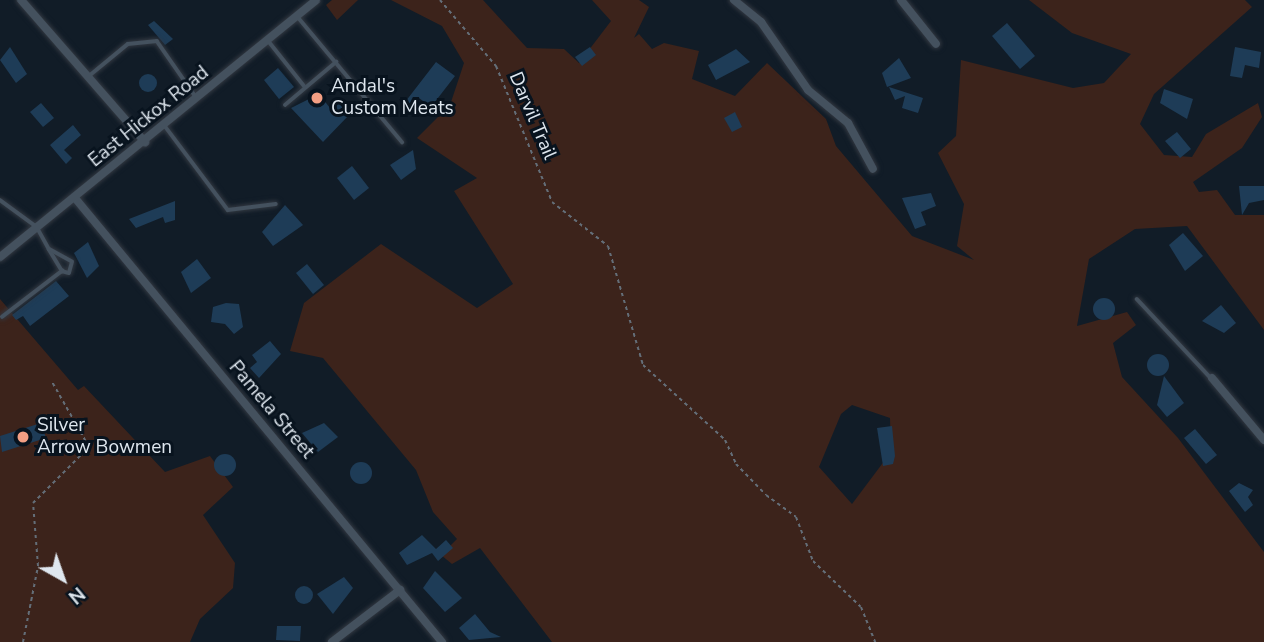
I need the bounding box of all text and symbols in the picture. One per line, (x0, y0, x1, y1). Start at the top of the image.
street label: East Hickox Road (84, 62, 214, 172)
street label: Darvil Trail (503, 69, 561, 163)
place label: Andal's Custom Meats (331, 76, 454, 120)
marker: Andal's Custom Meats (309, 90, 325, 106)
street label: Pamela Street (224, 357, 318, 463)
place label: Silver Arrow Bowmen (37, 415, 172, 459)
marker: Silver Arrow Bowmen (15, 429, 31, 445)
north arrow (28, 544, 98, 614)
text: N (63, 581, 90, 610)

